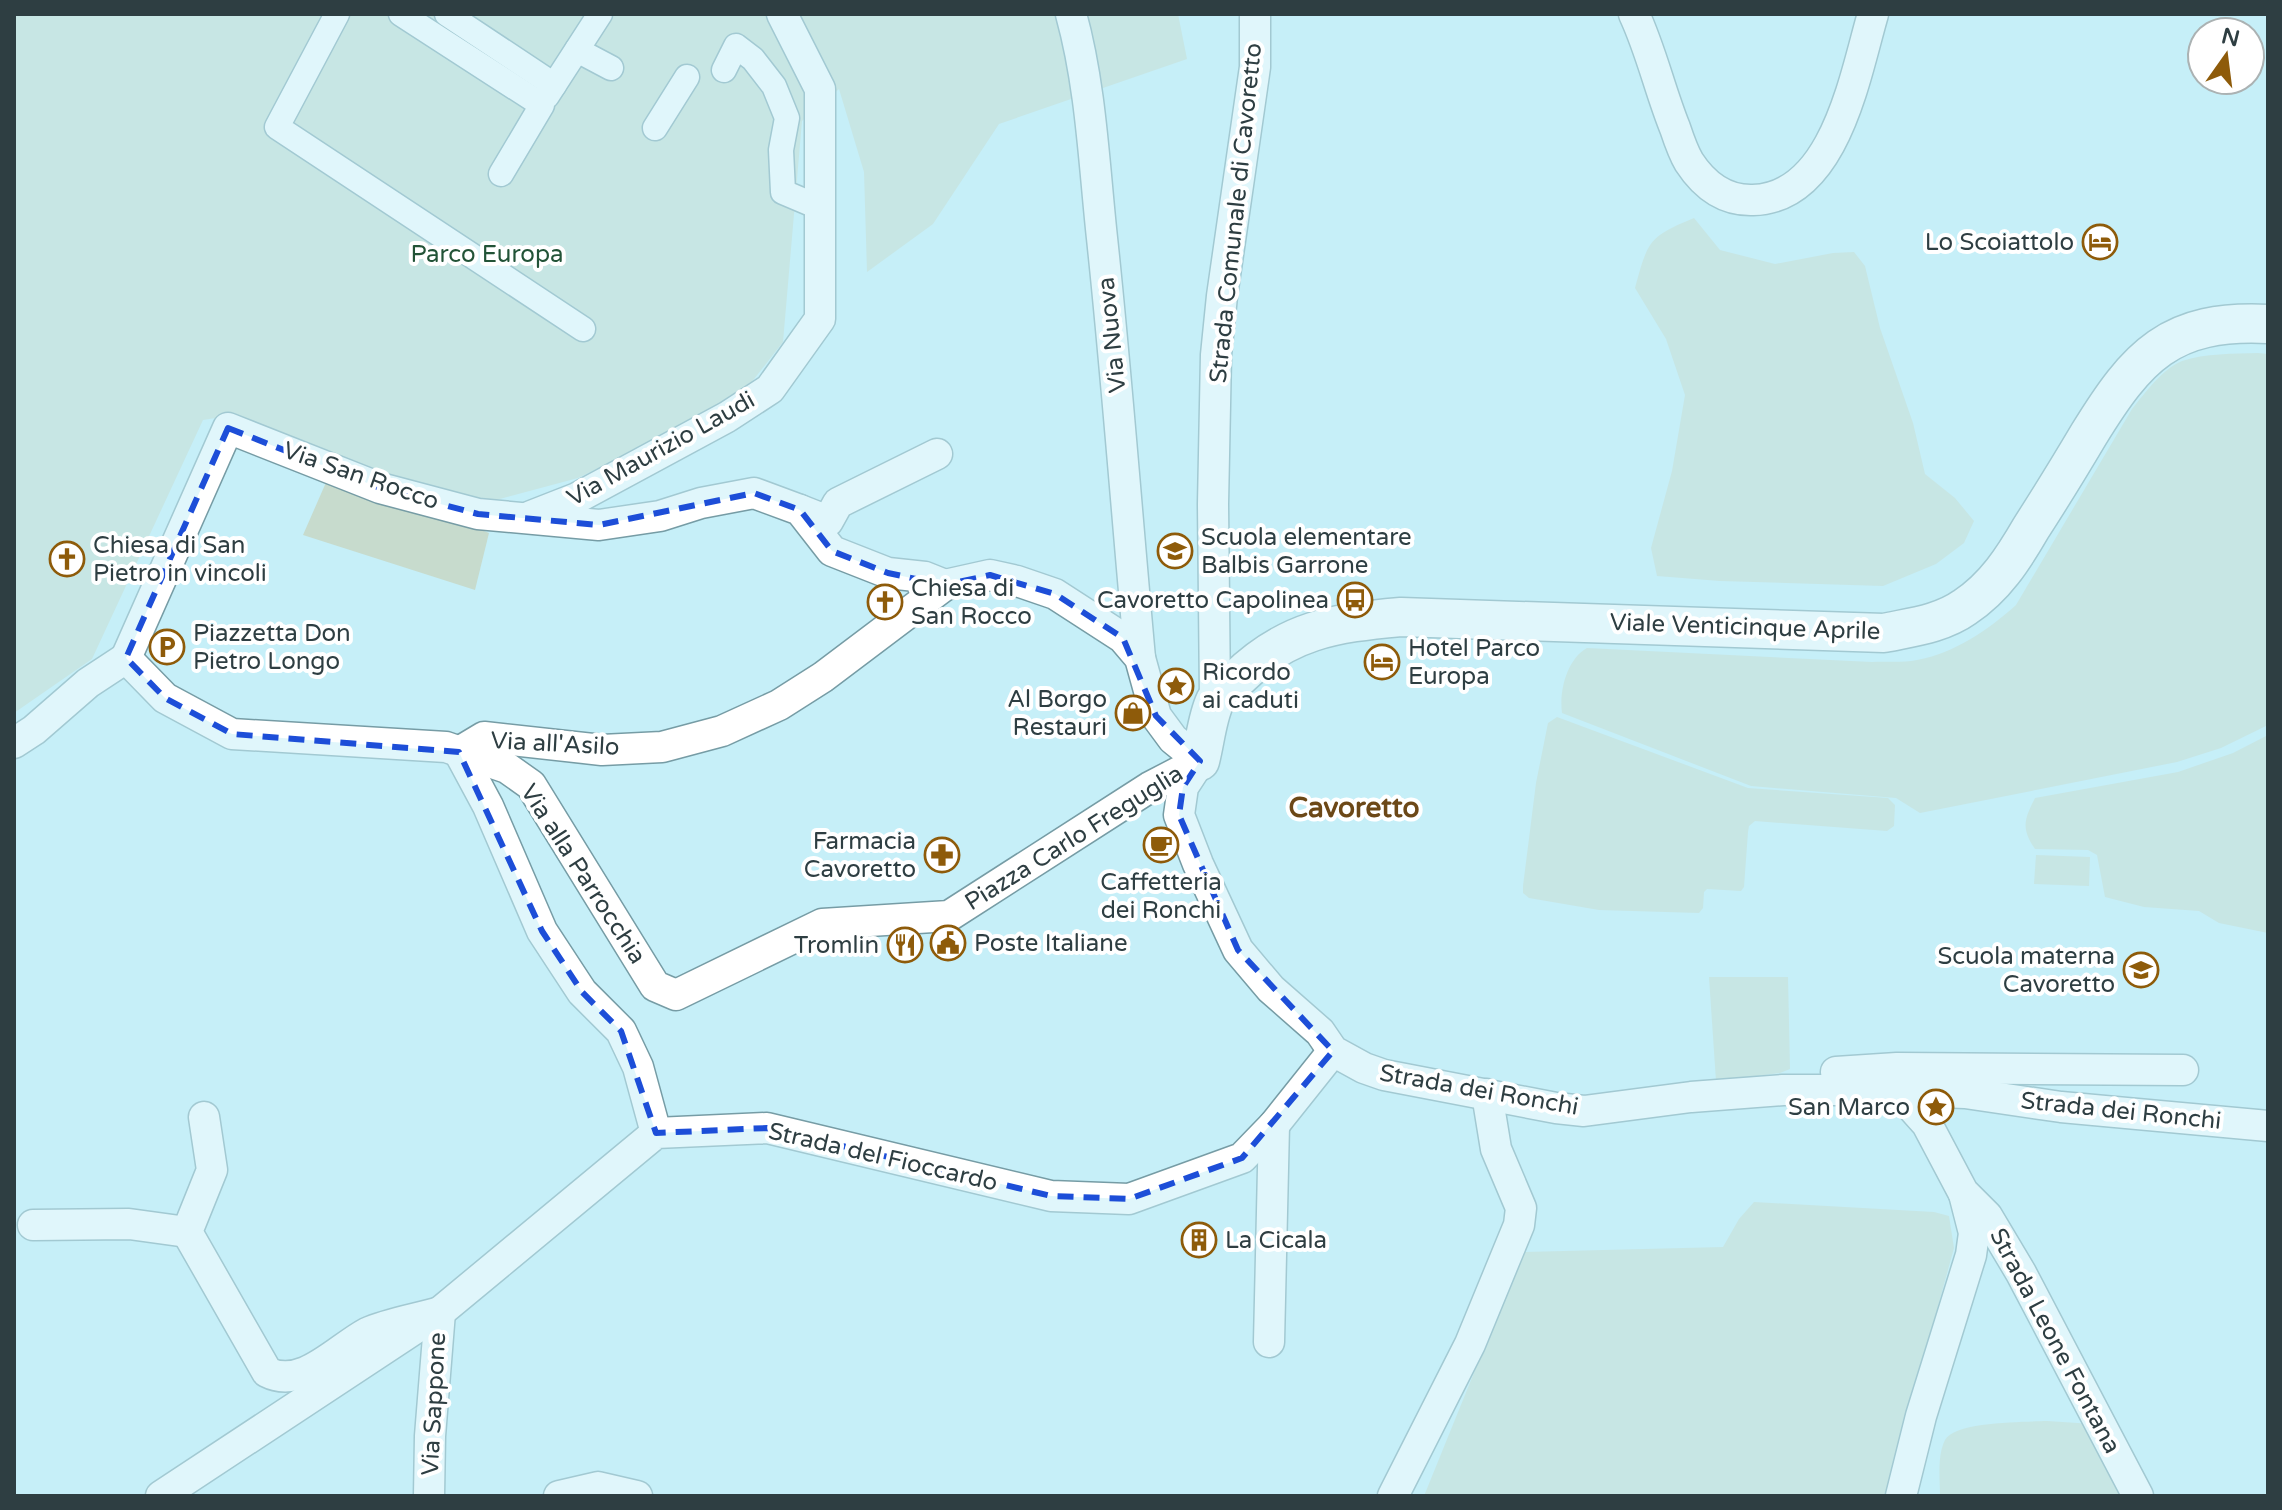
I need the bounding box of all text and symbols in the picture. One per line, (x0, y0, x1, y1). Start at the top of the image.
north arrow (2186, 16, 2266, 96)
text: N (2219, 23, 2242, 52)
street label: Strada Comunale di Cavoretto (1204, 41, 1268, 385)
hotel icon: Lo Scoiattolo (2081, 223, 2119, 261)
place label: Lo Scoiattolo (1925, 228, 2074, 257)
park label: Parco Europa (410, 240, 564, 269)
street label: Via Nuova (1092, 276, 1132, 394)
street label: Via Maurizio Laudi (562, 385, 760, 513)
street label: Via San Rocco (279, 436, 443, 516)
place label: Scuola elementare Balbis Garrone (1201, 523, 1412, 580)
place label: Chiesa di San Pietro in vincoli (93, 531, 267, 588)
school or university icon: Scuola elementare Balbis Garrone (1156, 532, 1194, 570)
church icon: Chiesa di San Pietro in vincoli (48, 540, 86, 578)
place label: Chiesa di San Rocco (911, 574, 1032, 631)
bus stop icon: Cavoretto Capolinea (1336, 581, 1374, 619)
church icon: Chiesa di San Rocco (866, 583, 904, 621)
place label: Cavoretto Capolinea (1097, 586, 1329, 615)
street label: Viale Venticinque Aprile (1609, 608, 1881, 646)
place label: Piazzetta Don Pietro Longo (193, 619, 351, 676)
parking icon: Piazzetta Don Pietro Longo (148, 628, 186, 666)
place label: Hotel Parco Europa (1408, 634, 1540, 691)
hotel icon: Hotel Parco Europa (1363, 643, 1401, 681)
place label: Ricordo ai caduti (1202, 658, 1299, 715)
place icon: Ricordo ai caduti (1157, 667, 1195, 705)
place label: Al Borgo Restauri (1007, 685, 1107, 742)
shop icon: Al Borgo Restauri (1114, 694, 1152, 732)
street label: Via all'Asilo (490, 726, 620, 762)
street label: Piazza Carlo Freguglia (960, 759, 1188, 917)
street label: Via alla Parrocchia (514, 779, 652, 969)
district label: Cavoretto (1289, 791, 1420, 825)
cafe icon: Caffetteria dei Ronchi (1142, 826, 1180, 864)
place label: Farmacia Cavoretto (804, 827, 916, 884)
pharmacy icon: Farmacia Cavoretto (923, 836, 961, 874)
place label: Caffetteria dei Ronchi (1100, 868, 1222, 925)
public building icon: Poste Italiane (929, 924, 967, 962)
restaurant icon: Tromlin (886, 926, 924, 964)
place label: Poste Italiane (974, 929, 1128, 958)
place label: Tromlin (794, 931, 879, 960)
place label: Scuola materna Cavoretto (1937, 942, 2115, 999)
school or university icon: Scuola materna Cavoretto (2122, 951, 2160, 989)
street label: Strada dei Ronchi (1377, 1058, 1581, 1122)
street label: Strada dei Ronchi (2019, 1086, 2223, 1136)
place icon: San Marco (1917, 1088, 1955, 1126)
place label: San Marco (1788, 1093, 1910, 1122)
street label: Strada del Fioccardo (766, 1117, 1000, 1197)
building icon: La Cicala (1180, 1221, 1218, 1259)
street label: Strada Leone Fontana (1983, 1224, 2127, 1458)
place label: La Cicala (1225, 1226, 1327, 1255)
street label: Via Sappone (416, 1332, 452, 1476)

